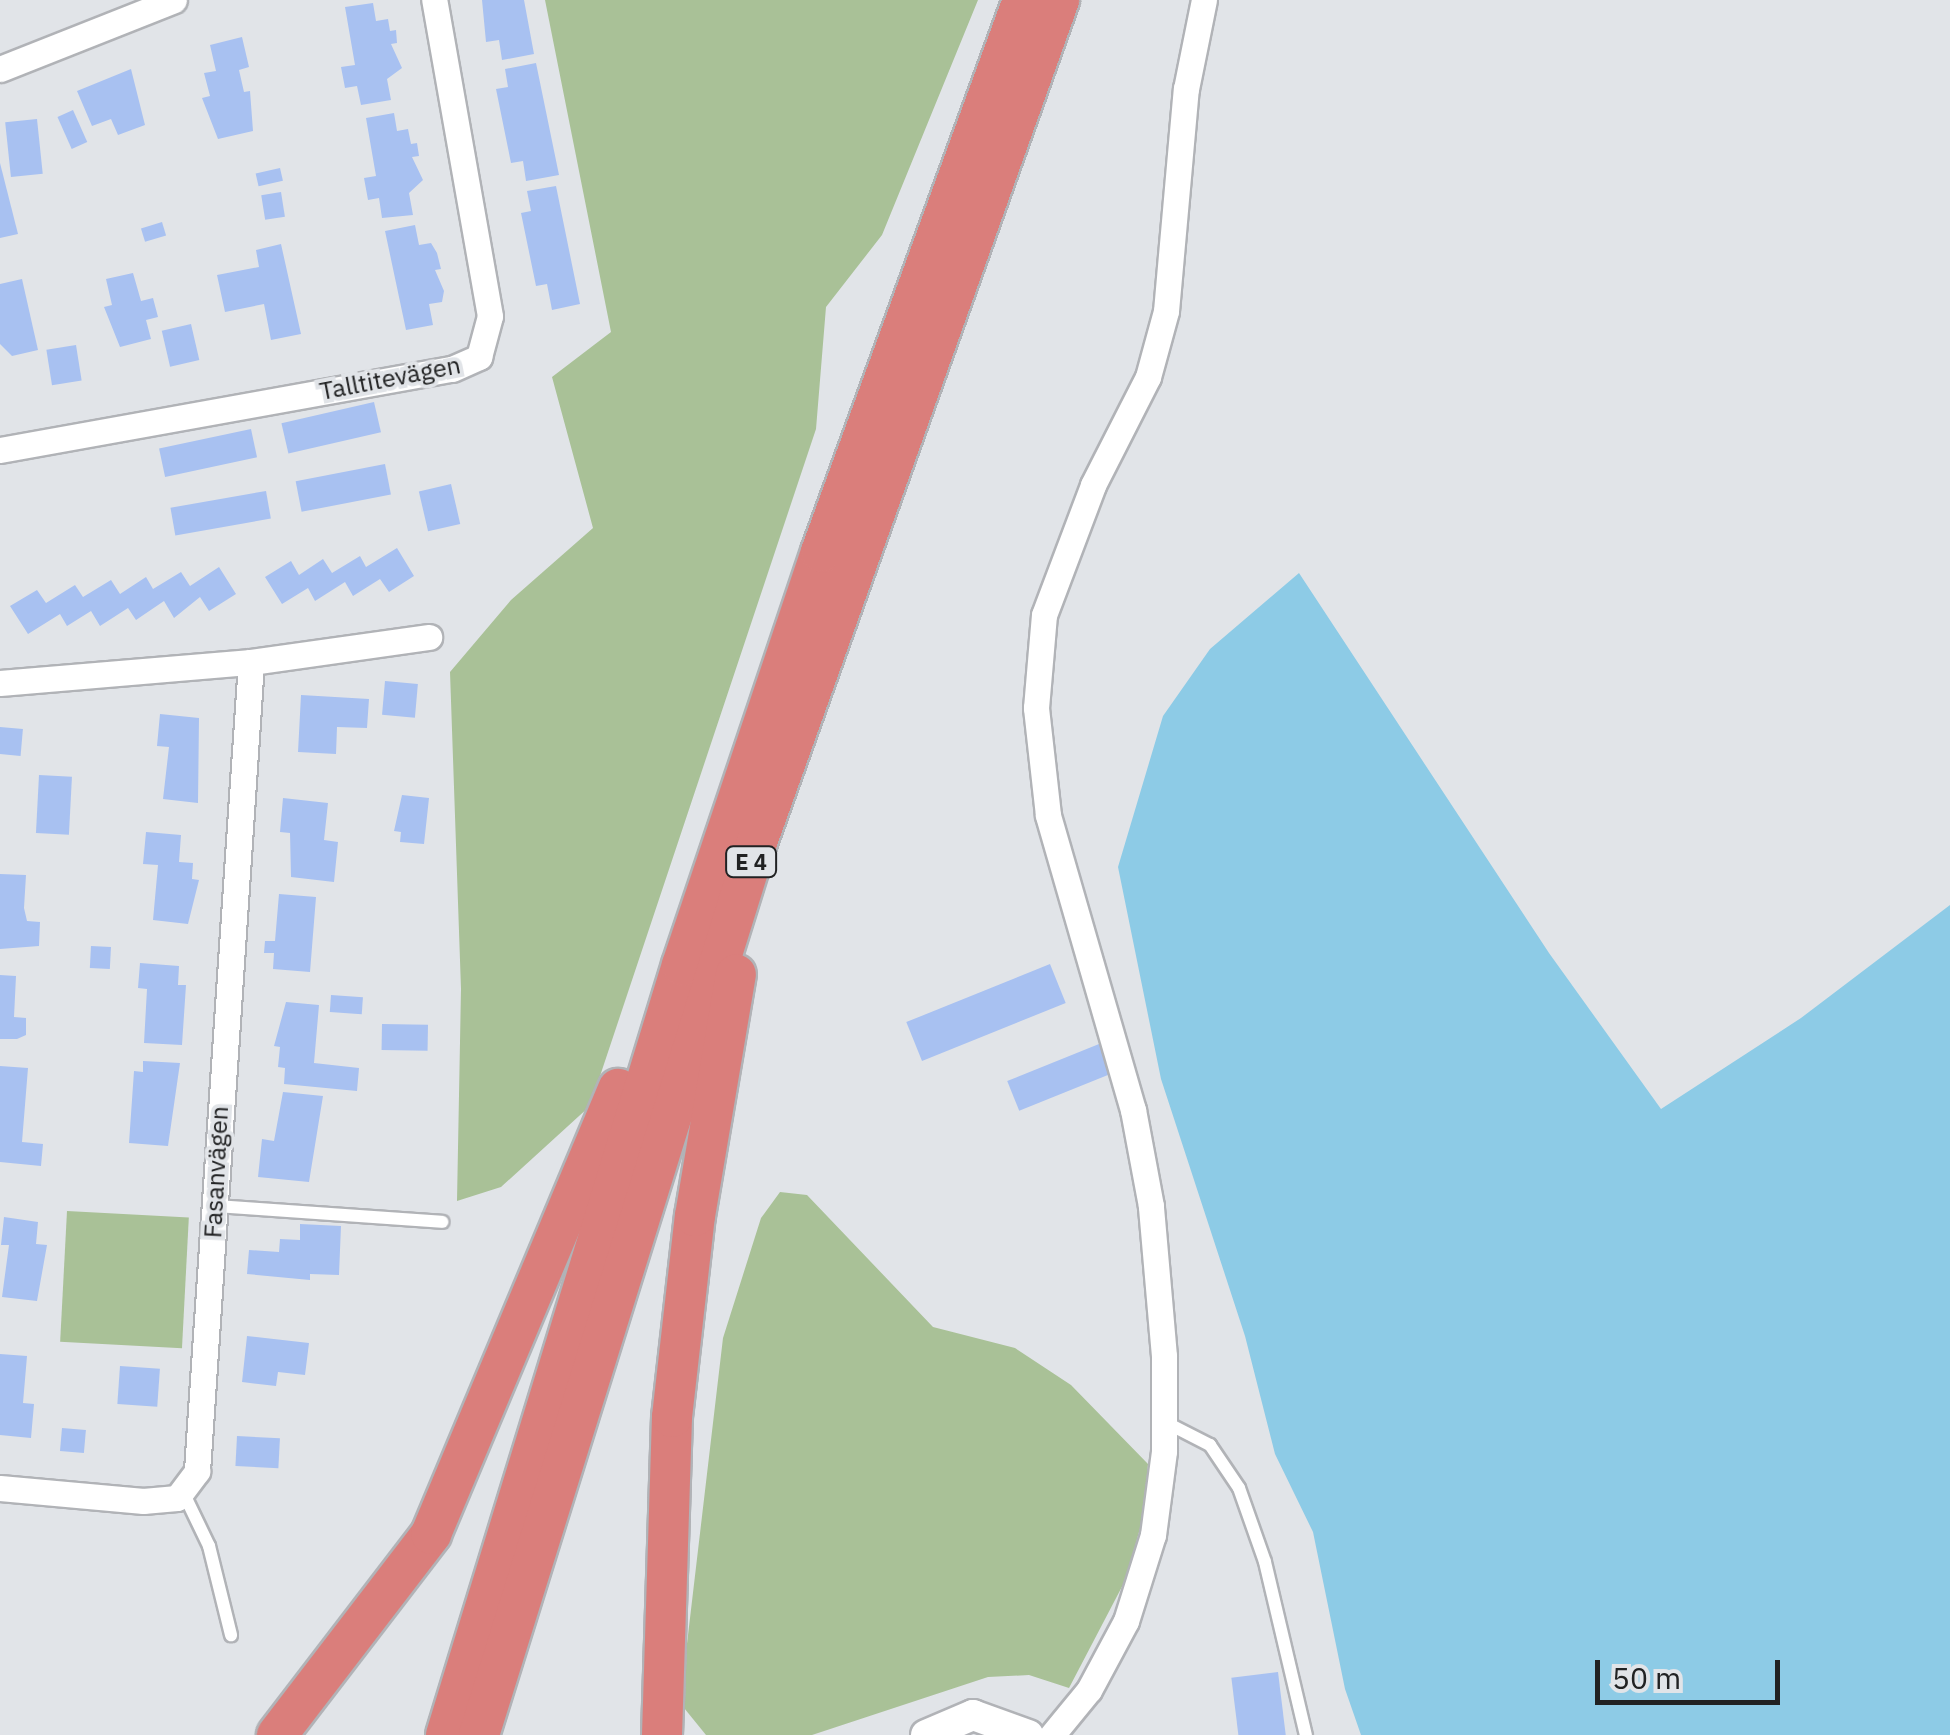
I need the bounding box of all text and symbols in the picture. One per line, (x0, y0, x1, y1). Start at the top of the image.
street label: Talltitevägen (317, 350, 463, 406)
road number: E 4 (724, 845, 778, 879)
street label: Fasanvägen (198, 1105, 234, 1239)
scale bar (1600, 1640, 1785, 1702)
text: 50 m (1612, 1658, 1681, 1697)

